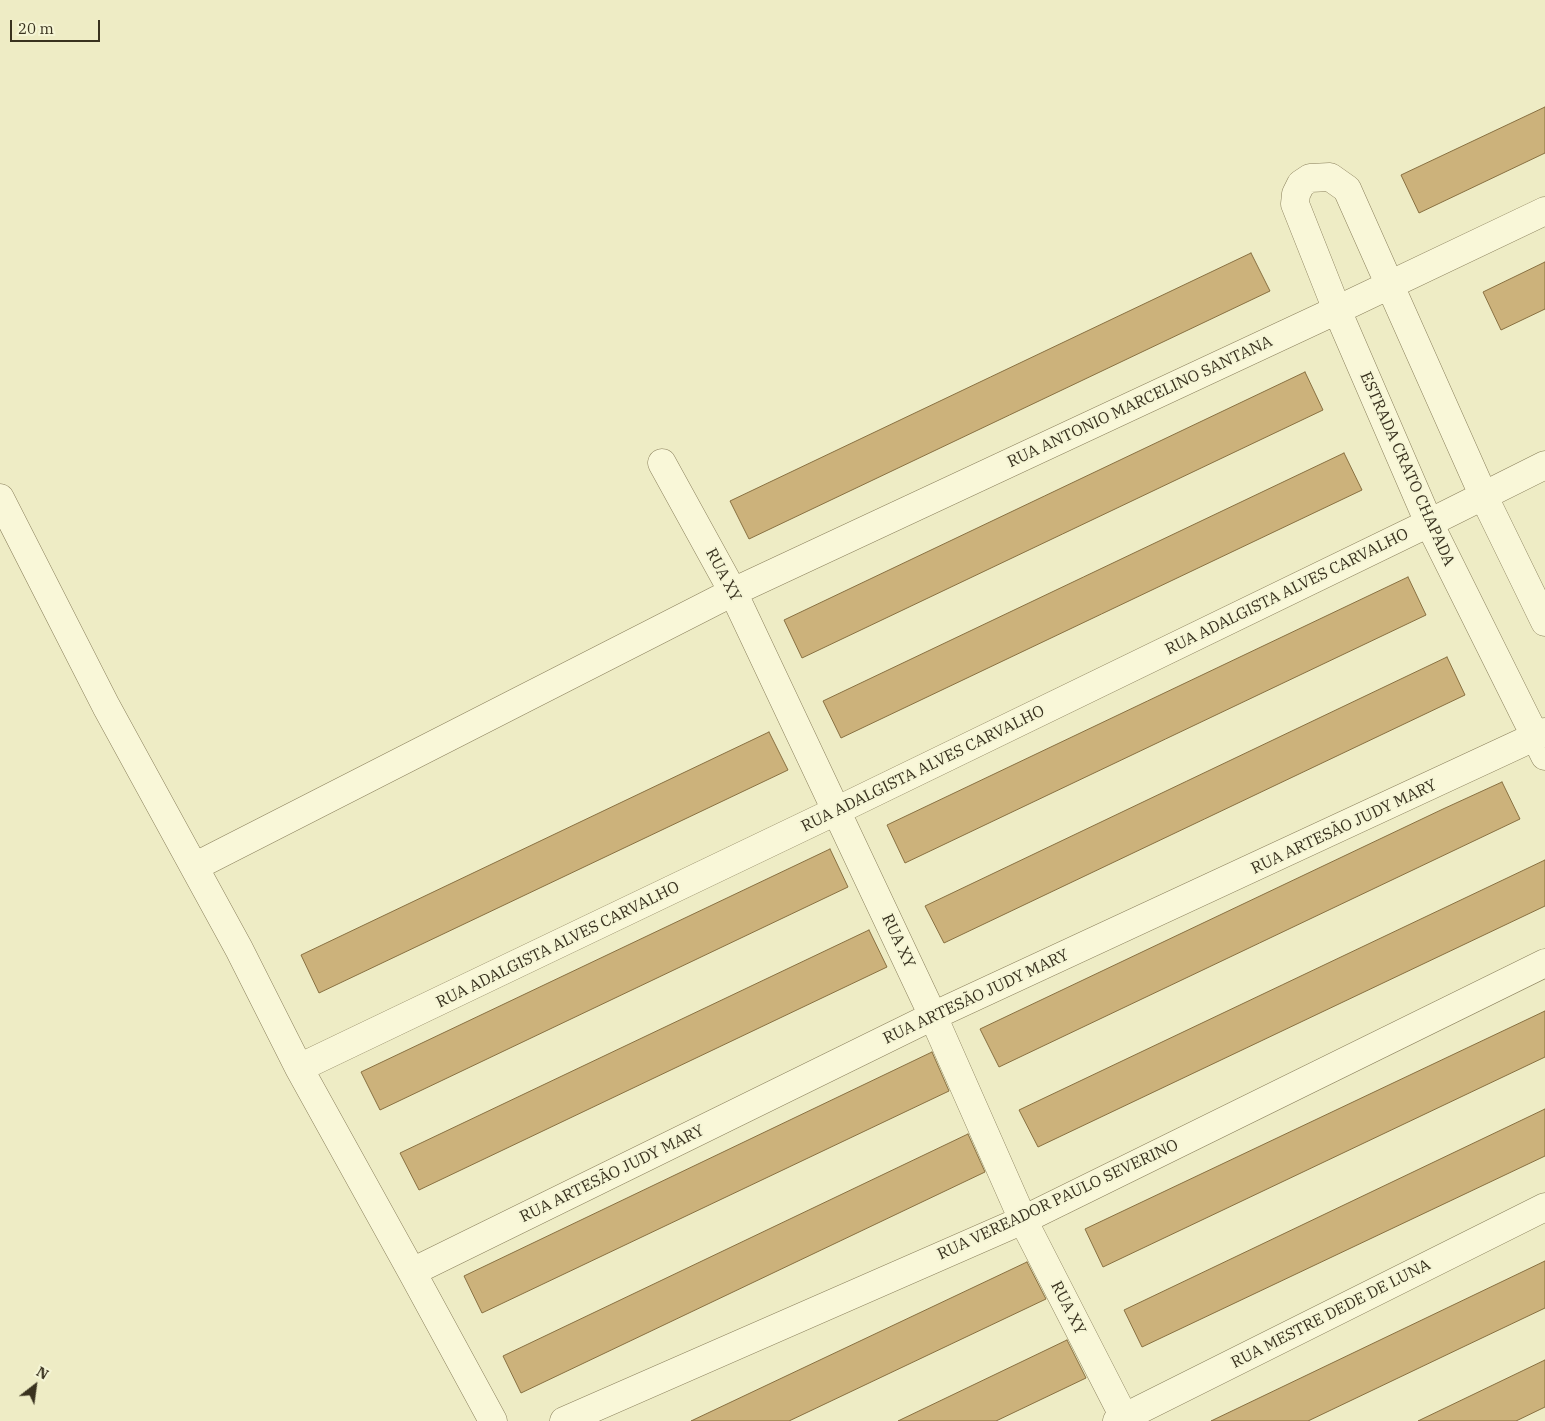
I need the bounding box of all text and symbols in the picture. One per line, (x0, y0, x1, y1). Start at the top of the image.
scale bar (12, 10, 102, 42)
text: 20 m (18, 19, 54, 38)
street label: RUA ANTONIO MARCELINO SANTANA (1004, 332, 1276, 472)
street label: ESTRADA CRATO CHAPADA (1355, 369, 1459, 569)
street label: RUA ADALGISTA ALVES CARVALHO (1162, 525, 1412, 659)
street label: RUA XY (701, 545, 745, 605)
street label: RUA ADALGISTA ALVES CARVALHO (798, 702, 1048, 836)
street label: RUA ARTESÃO JUDY MARY (1248, 775, 1440, 879)
street label: RUA ADALGISTA ALVES CARVALHO (433, 878, 683, 1012)
street label: RUA XY (877, 911, 919, 971)
street label: RUA ARTESÃO JUDY MARY (880, 945, 1072, 1049)
street label: RUA ARTESÃO JUDY MARY (517, 1121, 707, 1227)
street label: RUA VEREADOR PAULO SEVERINO (935, 1136, 1181, 1264)
street label: RUA MESTRE DEDE DE LUNA (1228, 1255, 1434, 1373)
street label: RUA XY (1046, 1278, 1090, 1338)
north arrow (10, 1361, 60, 1411)
text: N (33, 1362, 52, 1384)

